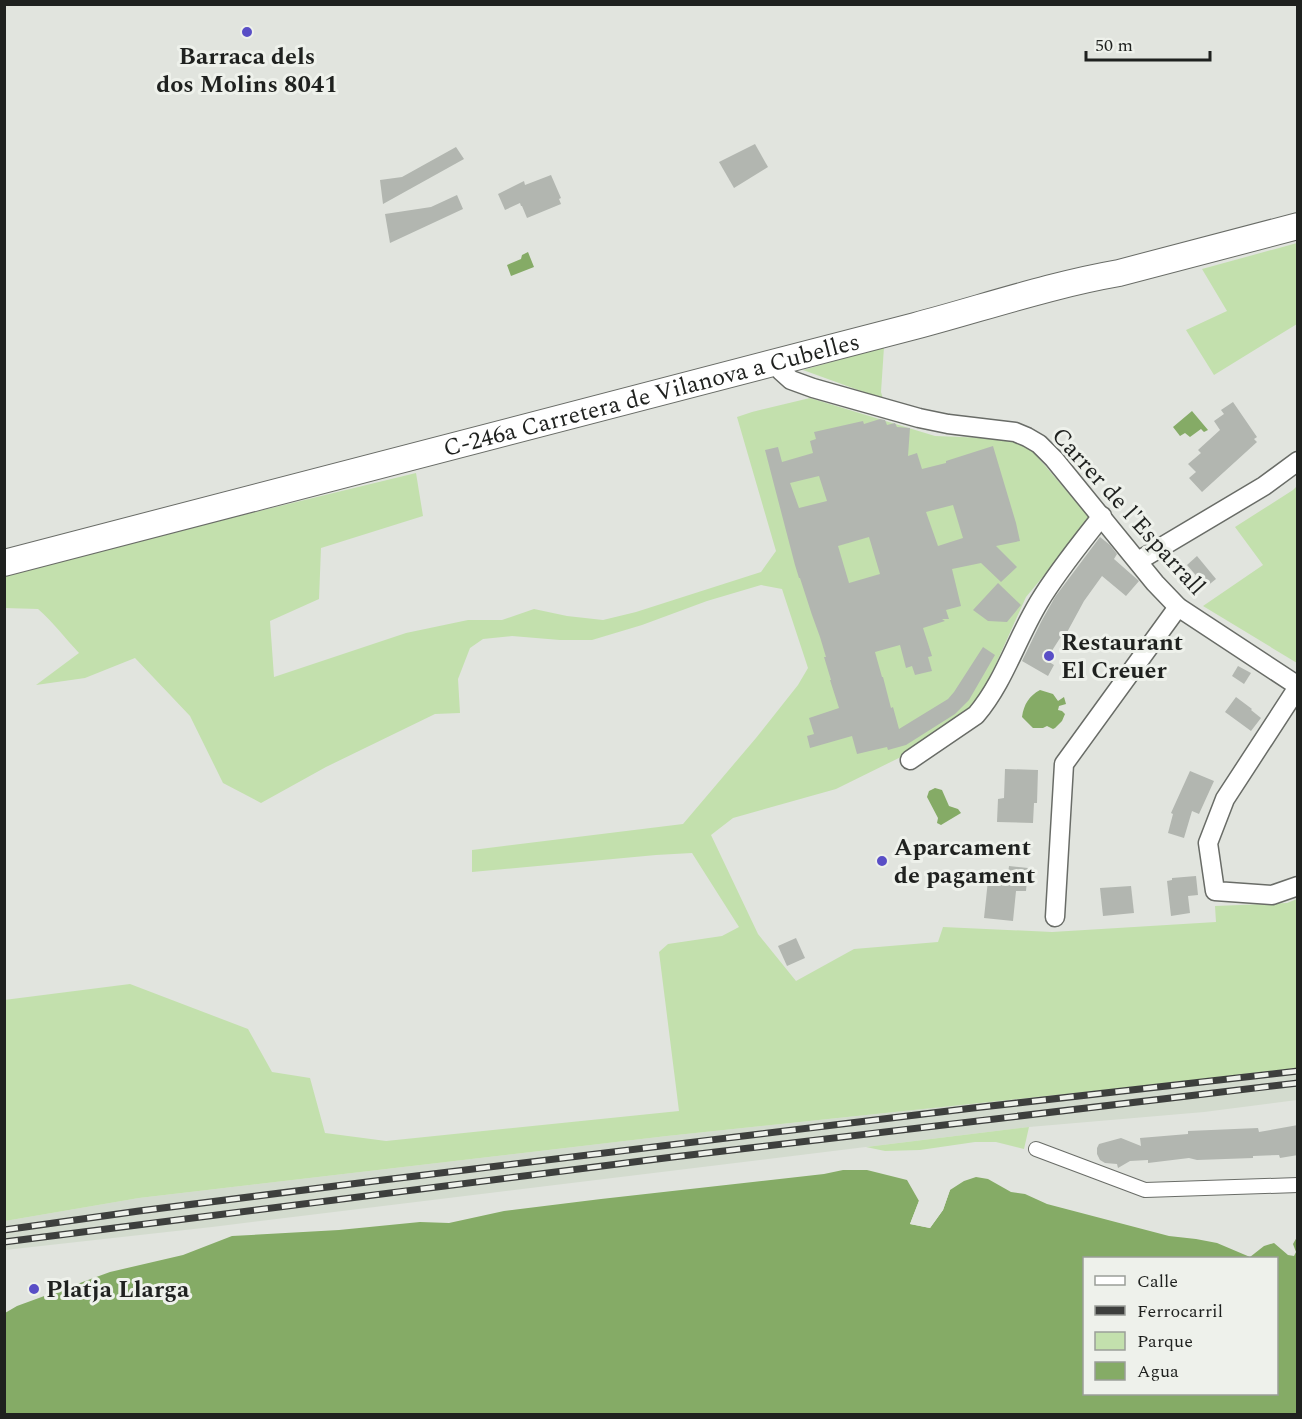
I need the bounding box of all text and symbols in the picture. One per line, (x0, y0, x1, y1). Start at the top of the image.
scale bar (1086, 24, 1210, 62)
marker: Barraca dels dos Molins 8041 (240, 25, 254, 39)
text: 50 m (1095, 32, 1133, 59)
place label: Barraca dels dos Molins 8041 (156, 39, 338, 103)
street label: C-246a Carretera de Vilanova a Cubelles (440, 324, 864, 467)
street label: Carrer de l'Esparrall (1043, 419, 1214, 604)
place label: Restaurant El Creuer (1061, 625, 1183, 689)
marker: Restaurant El Creuer (1042, 649, 1056, 663)
place label: Aparcament de pagament (894, 830, 1035, 894)
marker: Aparcament de pagament (875, 854, 889, 868)
legend (1083, 1257, 1278, 1395)
text: Calle (1137, 1268, 1178, 1295)
place label: Platja Llarga (46, 1272, 190, 1308)
marker: Platja Llarga (27, 1282, 41, 1296)
text: Ferrocarril (1137, 1298, 1223, 1325)
text: Parque (1137, 1328, 1193, 1355)
text: Agua (1137, 1358, 1179, 1385)

